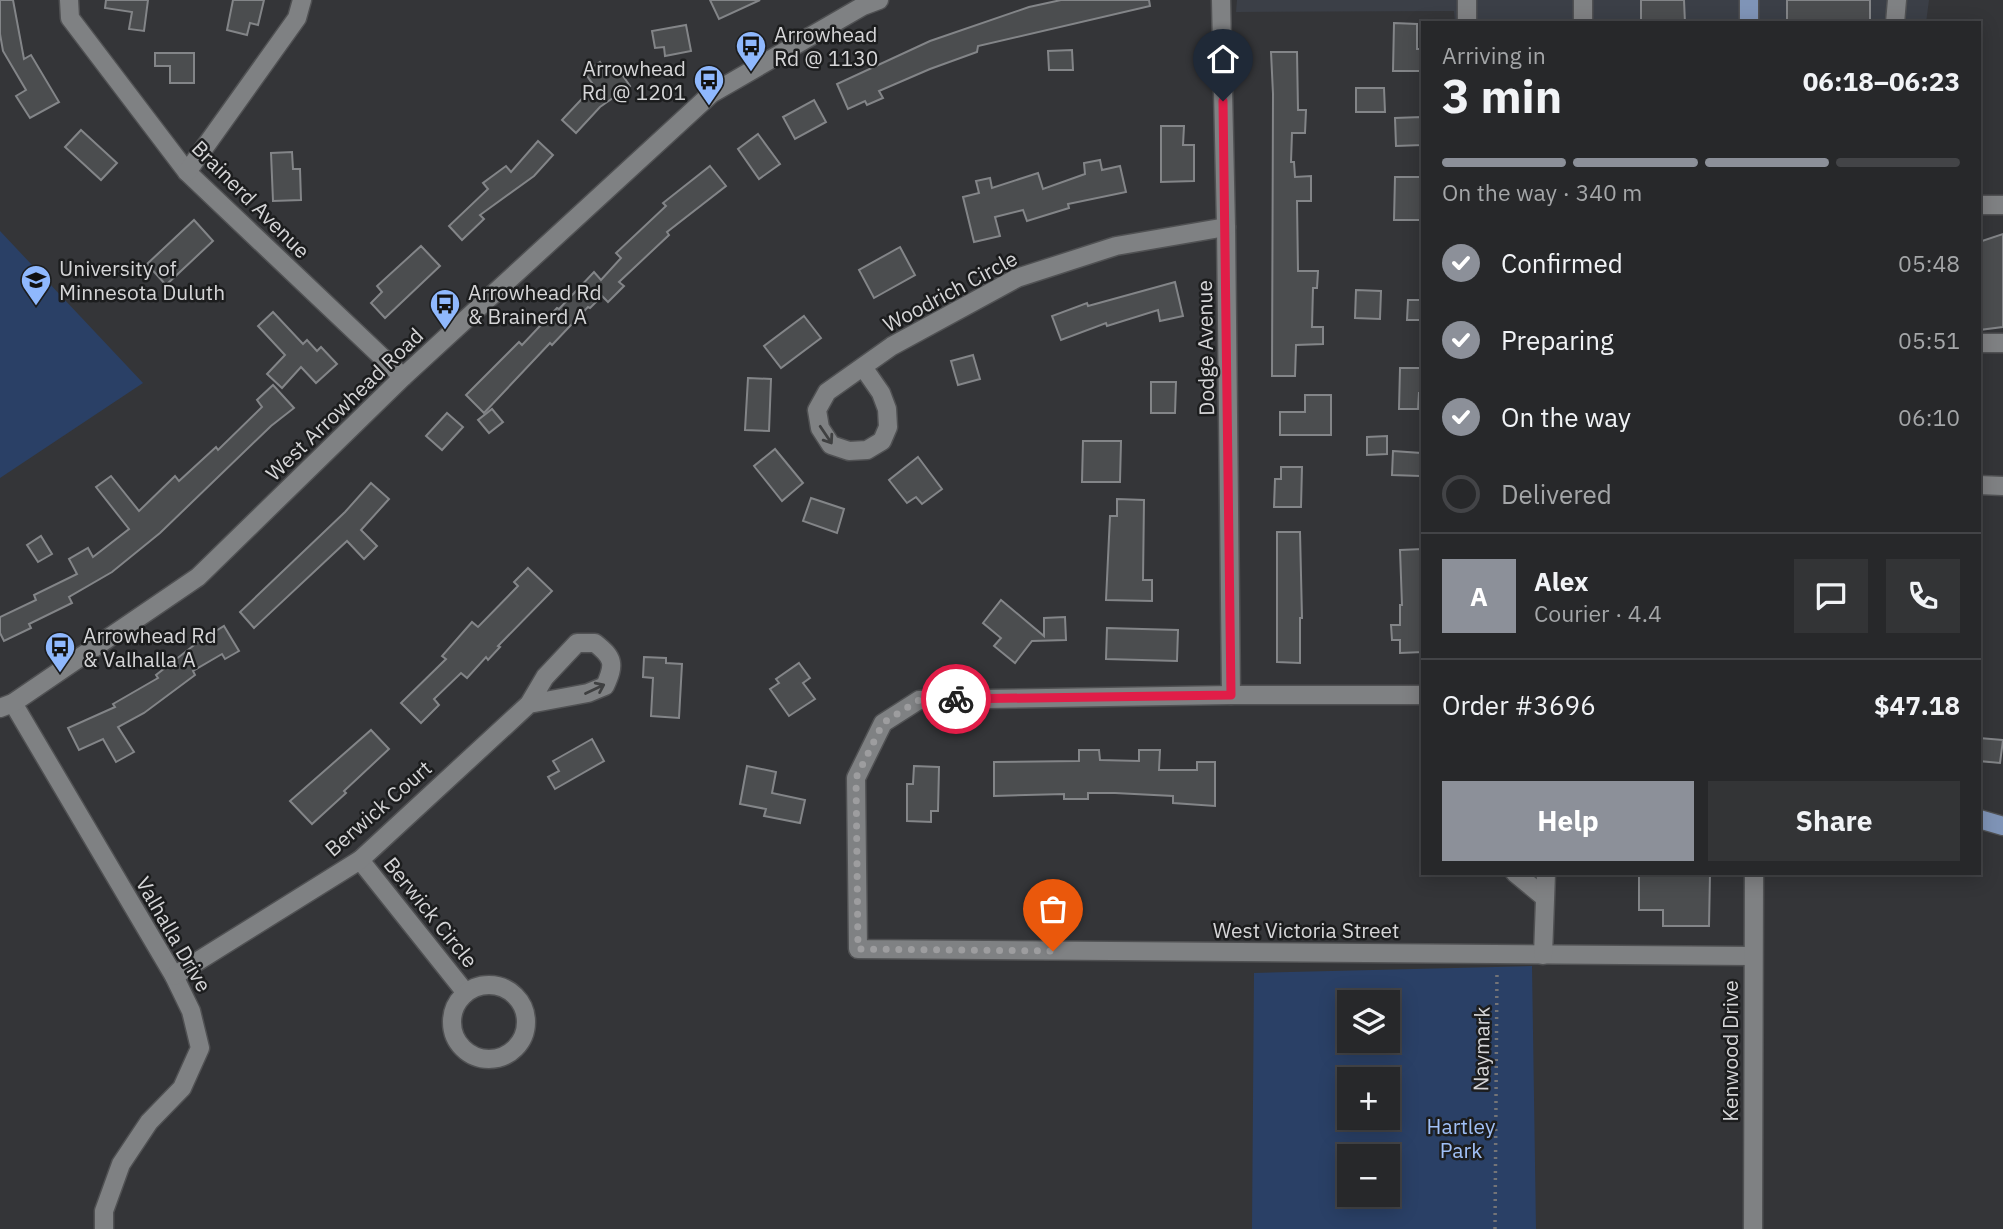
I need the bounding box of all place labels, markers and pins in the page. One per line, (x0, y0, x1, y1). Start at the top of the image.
place label: Arrowhead Rd @ 1130 (774, 20, 878, 72)
bus stop icon: Arrowhead Rd @ 1130 (734, 29, 768, 73)
pin (1193, 29, 1253, 101)
place label: Arrowhead Rd @ 1201 (582, 54, 686, 106)
bus stop icon: Arrowhead Rd @ 1201 (692, 63, 726, 107)
place label: University of Minnesota Duluth (59, 254, 225, 306)
school or university icon: University of Minnesota Duluth (19, 263, 53, 307)
place label: Arrowhead Rd & Brainerd A (468, 278, 602, 330)
bus stop icon: Arrowhead Rd & Brainerd A (428, 287, 462, 331)
place label: Arrowhead Rd & Valhalla A (83, 621, 217, 673)
bus stop icon: Arrowhead Rd & Valhalla A (43, 630, 77, 674)
pin (1023, 879, 1083, 951)

